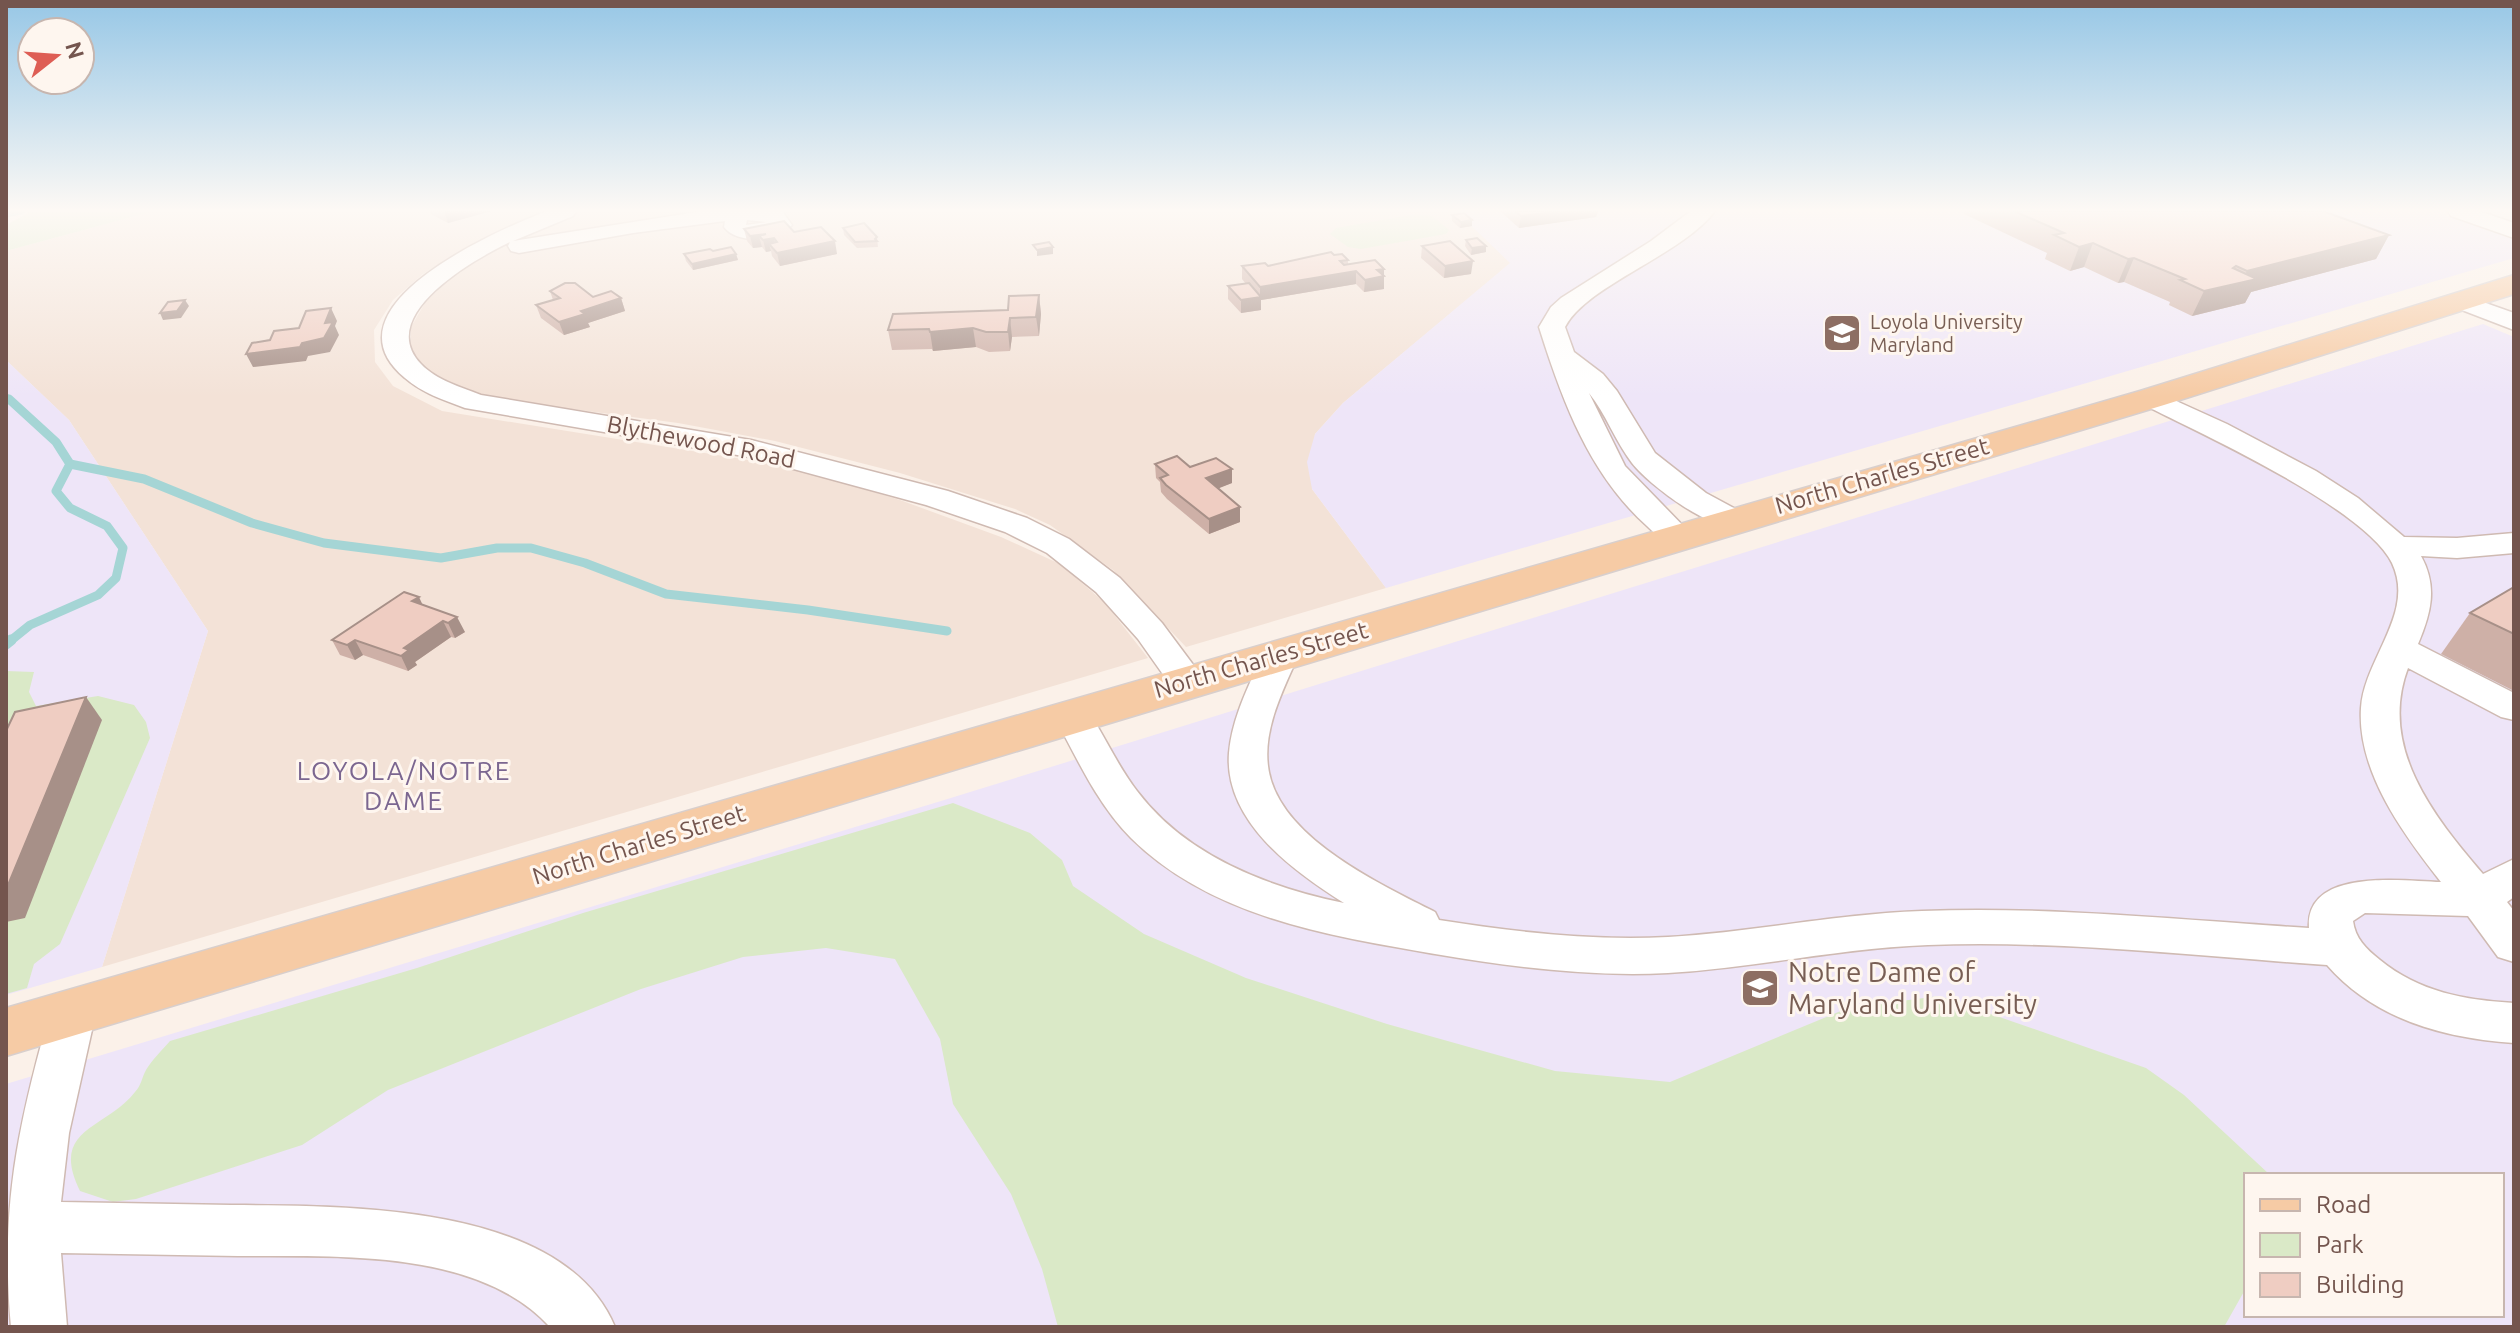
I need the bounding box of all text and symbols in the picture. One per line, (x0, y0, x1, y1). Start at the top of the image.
north arrow (16, 16, 96, 96)
text: N (61, 38, 90, 62)
place label: Loyola University Maryland (1870, 310, 2023, 356)
school or university icon: Loyola University Maryland (1821, 312, 1863, 354)
street label: Blythewood Road (605, 410, 797, 473)
street label: North Charles Street (1772, 432, 1992, 519)
street label: North Charles Street (1151, 616, 1371, 703)
district label: LOYOLA/NOTRE DAME (297, 756, 511, 815)
street label: North Charles Street (529, 799, 749, 890)
place label: Notre Dame of Maryland University (1788, 956, 2037, 1019)
school or university icon: Notre Dame of Maryland University (1739, 967, 1781, 1009)
legend (2244, 1173, 2504, 1317)
text: Road (2316, 1191, 2371, 1218)
text: Park (2316, 1231, 2364, 1258)
text: Building (2316, 1271, 2404, 1298)

